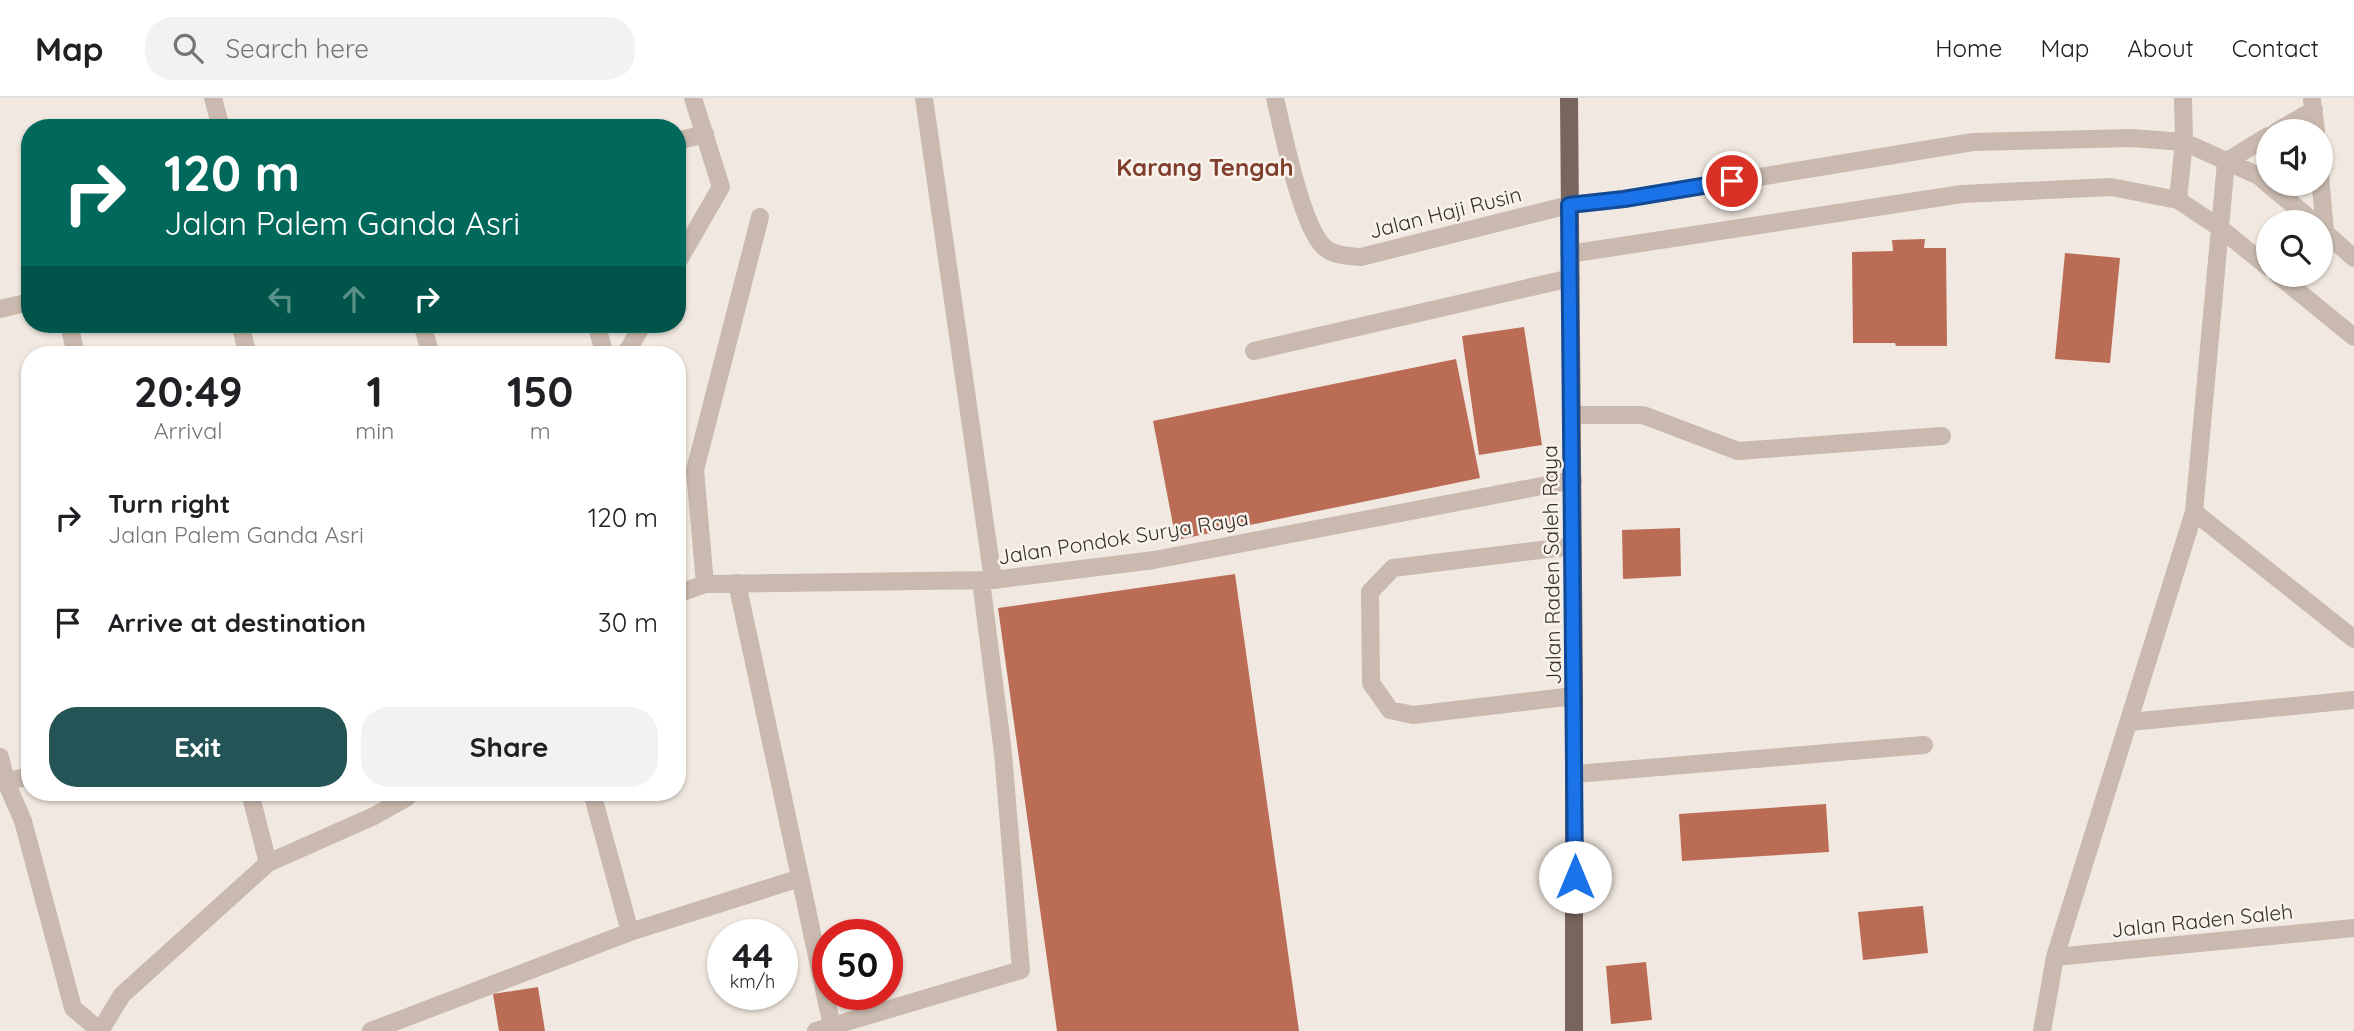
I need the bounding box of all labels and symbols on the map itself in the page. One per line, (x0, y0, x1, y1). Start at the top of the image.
pin (1702, 151, 1762, 211)
district label: Karang Tengah (1116, 152, 1294, 182)
street label: Jalan Haji Rusin (1366, 180, 1524, 244)
street label: Jalan Raden Saleh Raya (1536, 445, 1566, 685)
street label: Jalan Pondok Surya Raya (996, 504, 1250, 570)
position arrow (1538, 840, 1612, 914)
street label: Jalan Raden Saleh (2110, 898, 2294, 942)
speed limit sign: 50 (812, 919, 903, 1010)

